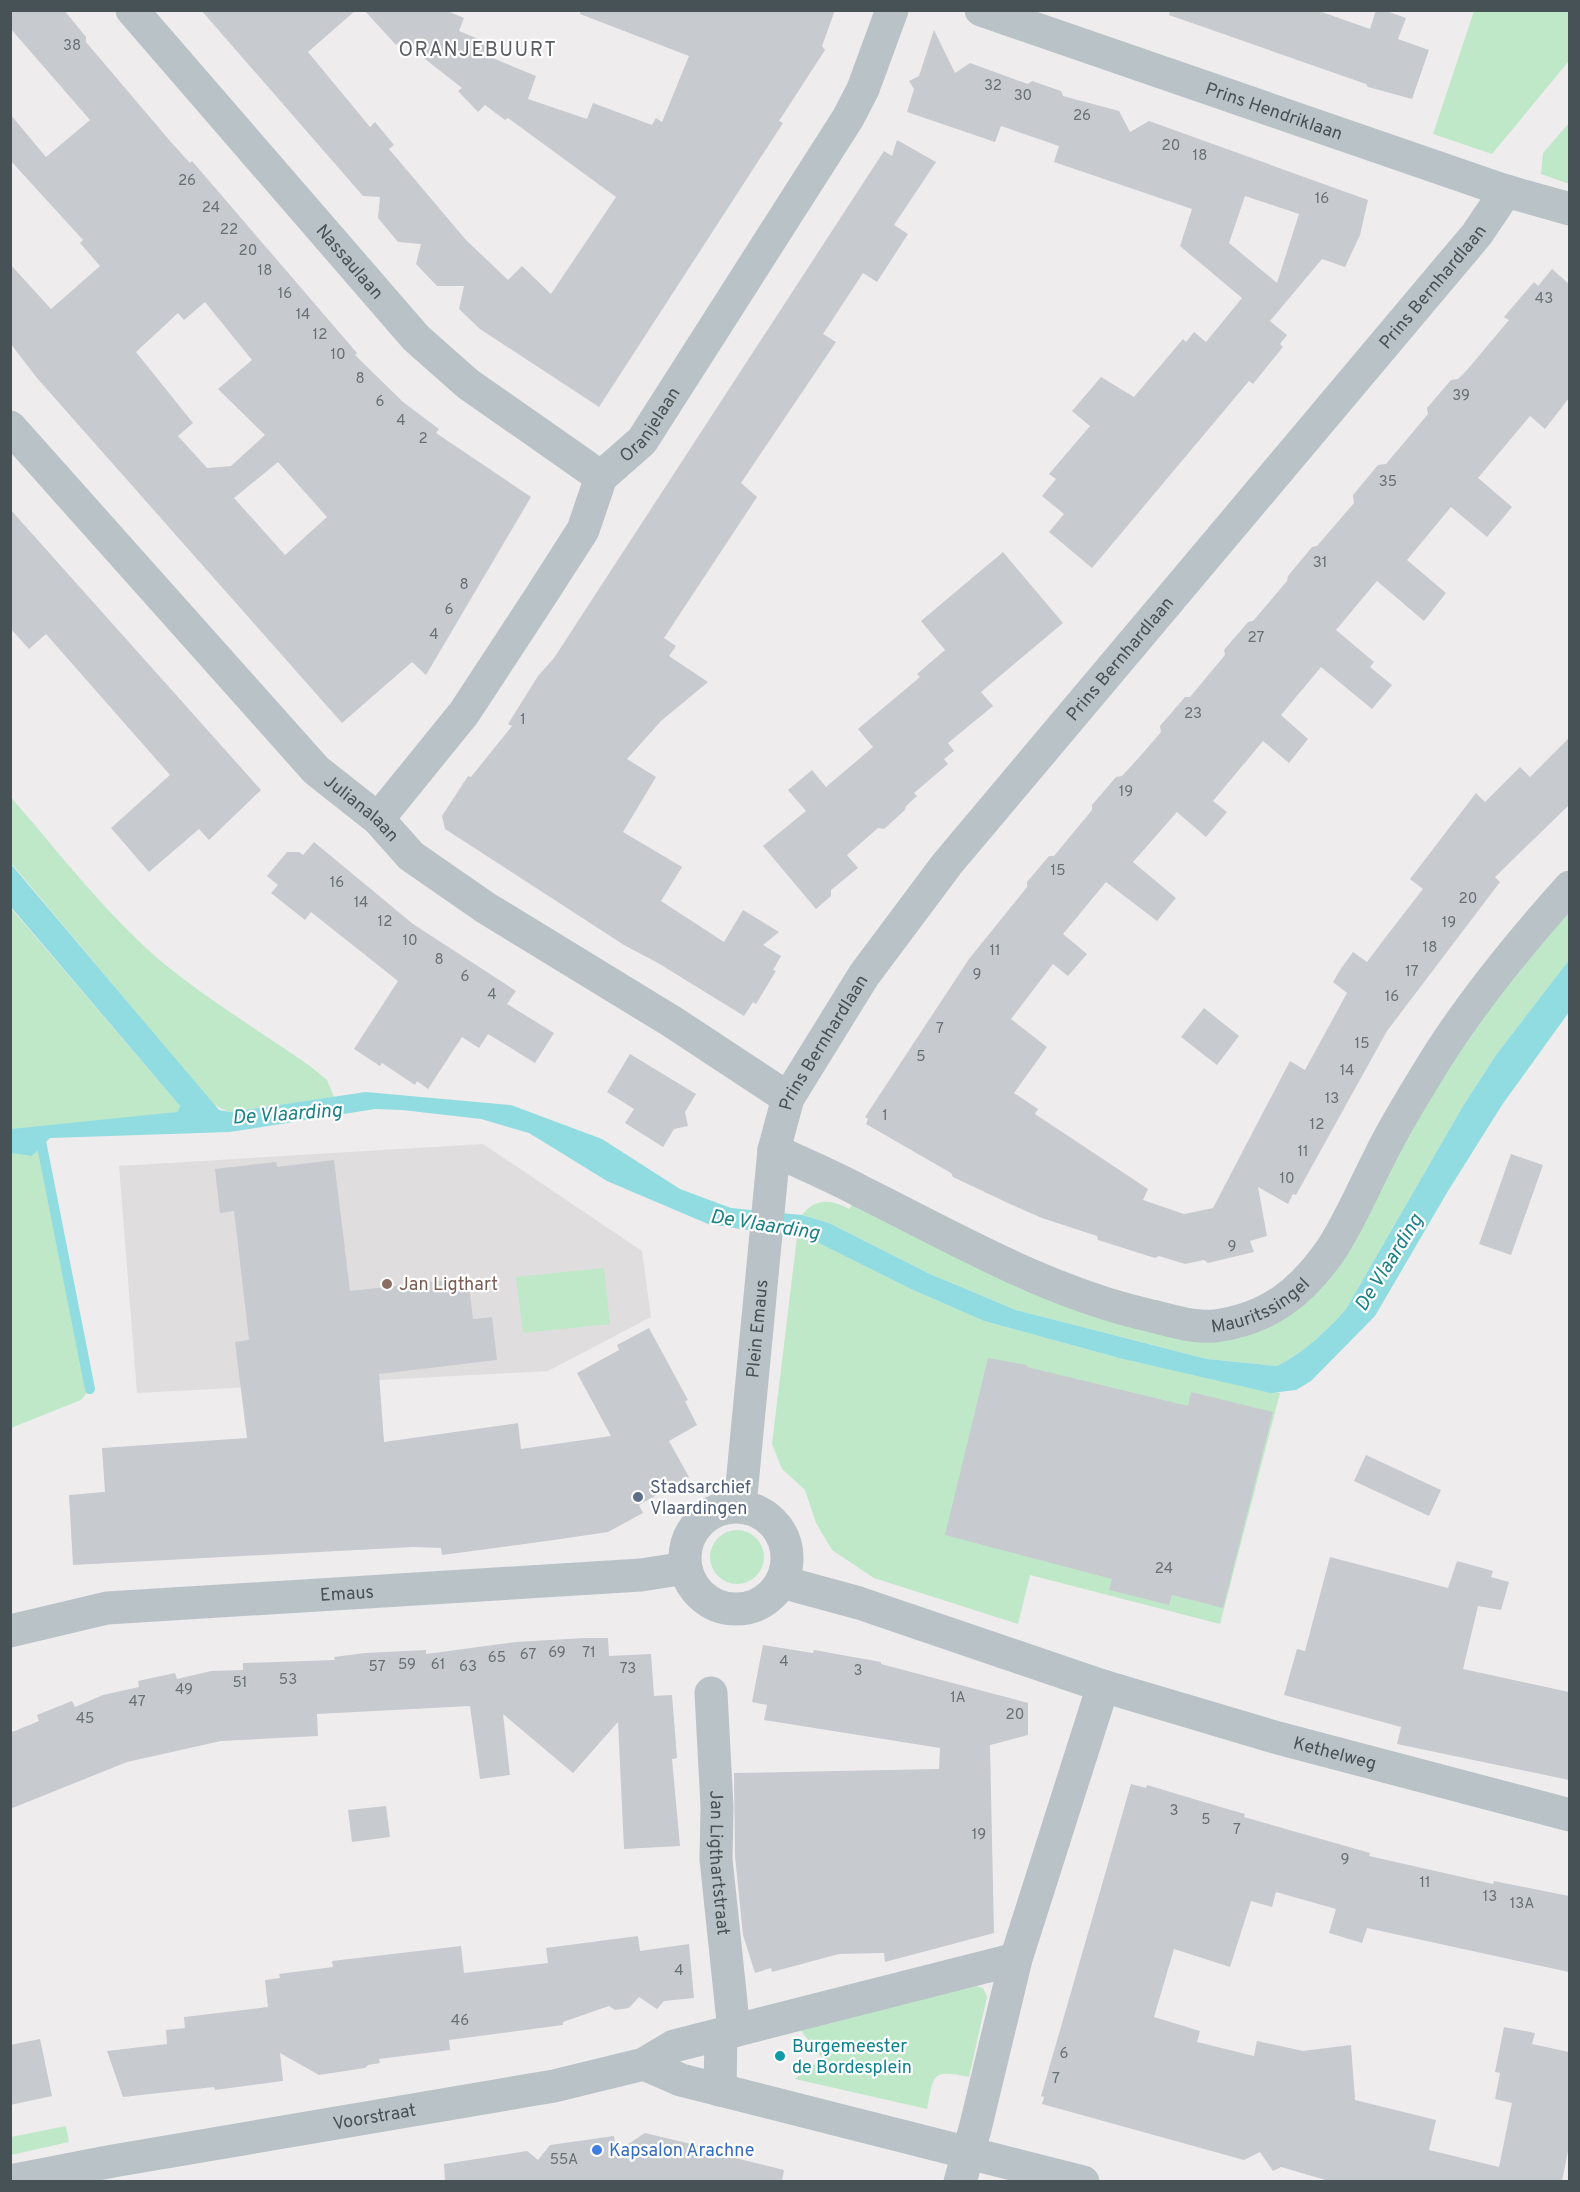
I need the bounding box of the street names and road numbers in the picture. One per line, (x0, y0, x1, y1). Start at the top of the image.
street label: Prins Hendriklaan (1202, 78, 1345, 147)
street label: Nassaulaan (310, 220, 388, 305)
street label: Prins Bernhardlaan (1375, 221, 1493, 355)
street label: Oranjelaan (615, 383, 686, 468)
street label: Prins Bernhardlaan (1062, 593, 1180, 726)
street label: Julianalaan (318, 770, 403, 848)
street label: Prins Bernhardlaan (775, 971, 874, 1113)
street label: Mauritssingel (1210, 1273, 1316, 1339)
street label: Plein Emaus (742, 1279, 775, 1379)
street label: Emaus (319, 1582, 375, 1608)
street label: Kethelweg (1291, 1733, 1379, 1776)
street label: Jan Ligthartstraat (703, 1790, 734, 1937)
street label: Voorstraat (331, 2100, 418, 2136)

